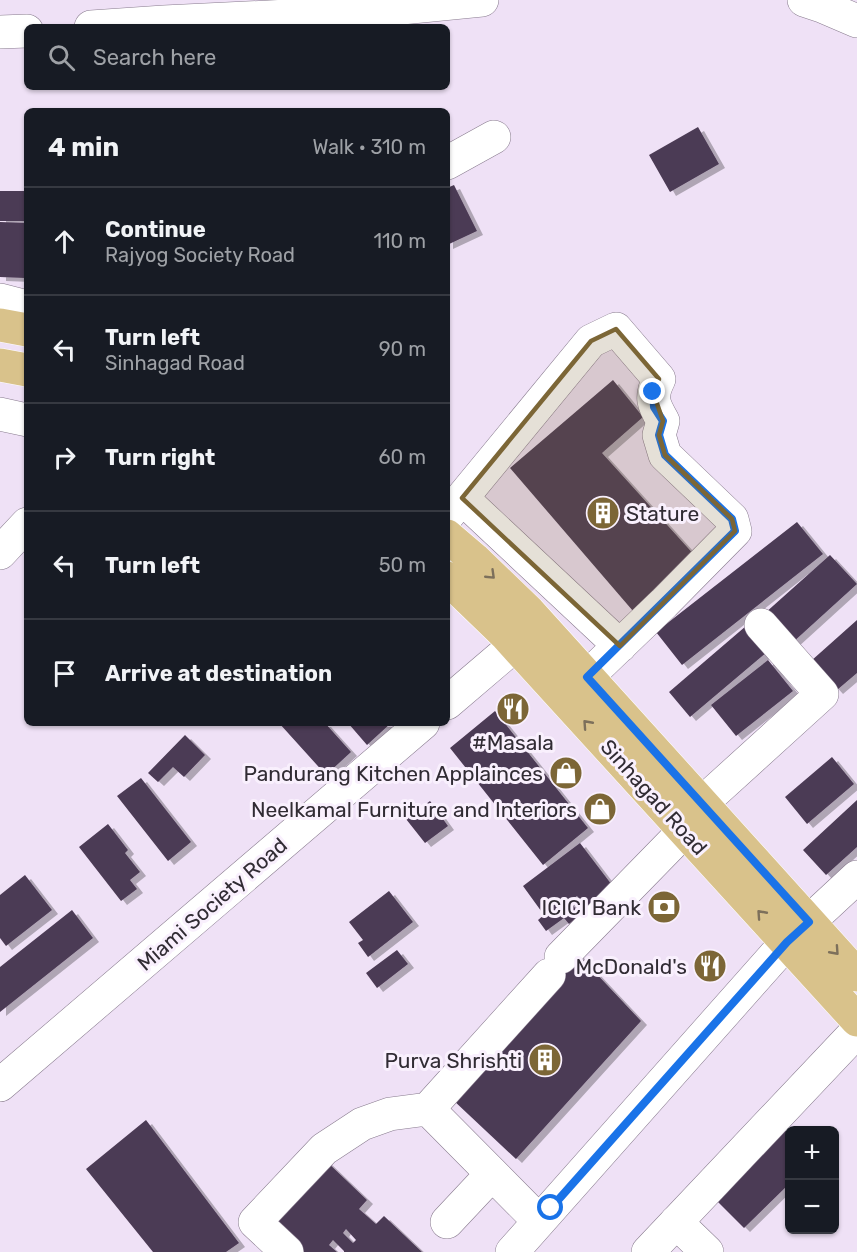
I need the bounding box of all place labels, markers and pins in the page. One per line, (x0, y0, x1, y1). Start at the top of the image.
building icon: Stature (585, 495, 621, 531)
place label: Stature (626, 501, 699, 526)
restaurant icon: #Masala (495, 691, 531, 727)
place label: #Masala (472, 730, 554, 755)
shop icon: Pandurang Kitchen Applainces (548, 755, 584, 791)
place label: Pandurang Kitchen Applainces (243, 761, 543, 786)
shop icon: Neelkamal Furniture and Interiors (582, 791, 618, 827)
place label: Neelkamal Furniture and Interiors (251, 797, 577, 822)
bank icon: ICICI Bank (646, 889, 682, 925)
place label: ICICI Bank (542, 895, 641, 920)
restaurant icon: McDonald's (692, 948, 728, 984)
place label: McDonald's (575, 954, 687, 979)
building icon: Purva Shrishti (527, 1042, 563, 1078)
place label: Purva Shrishti (384, 1048, 522, 1073)

